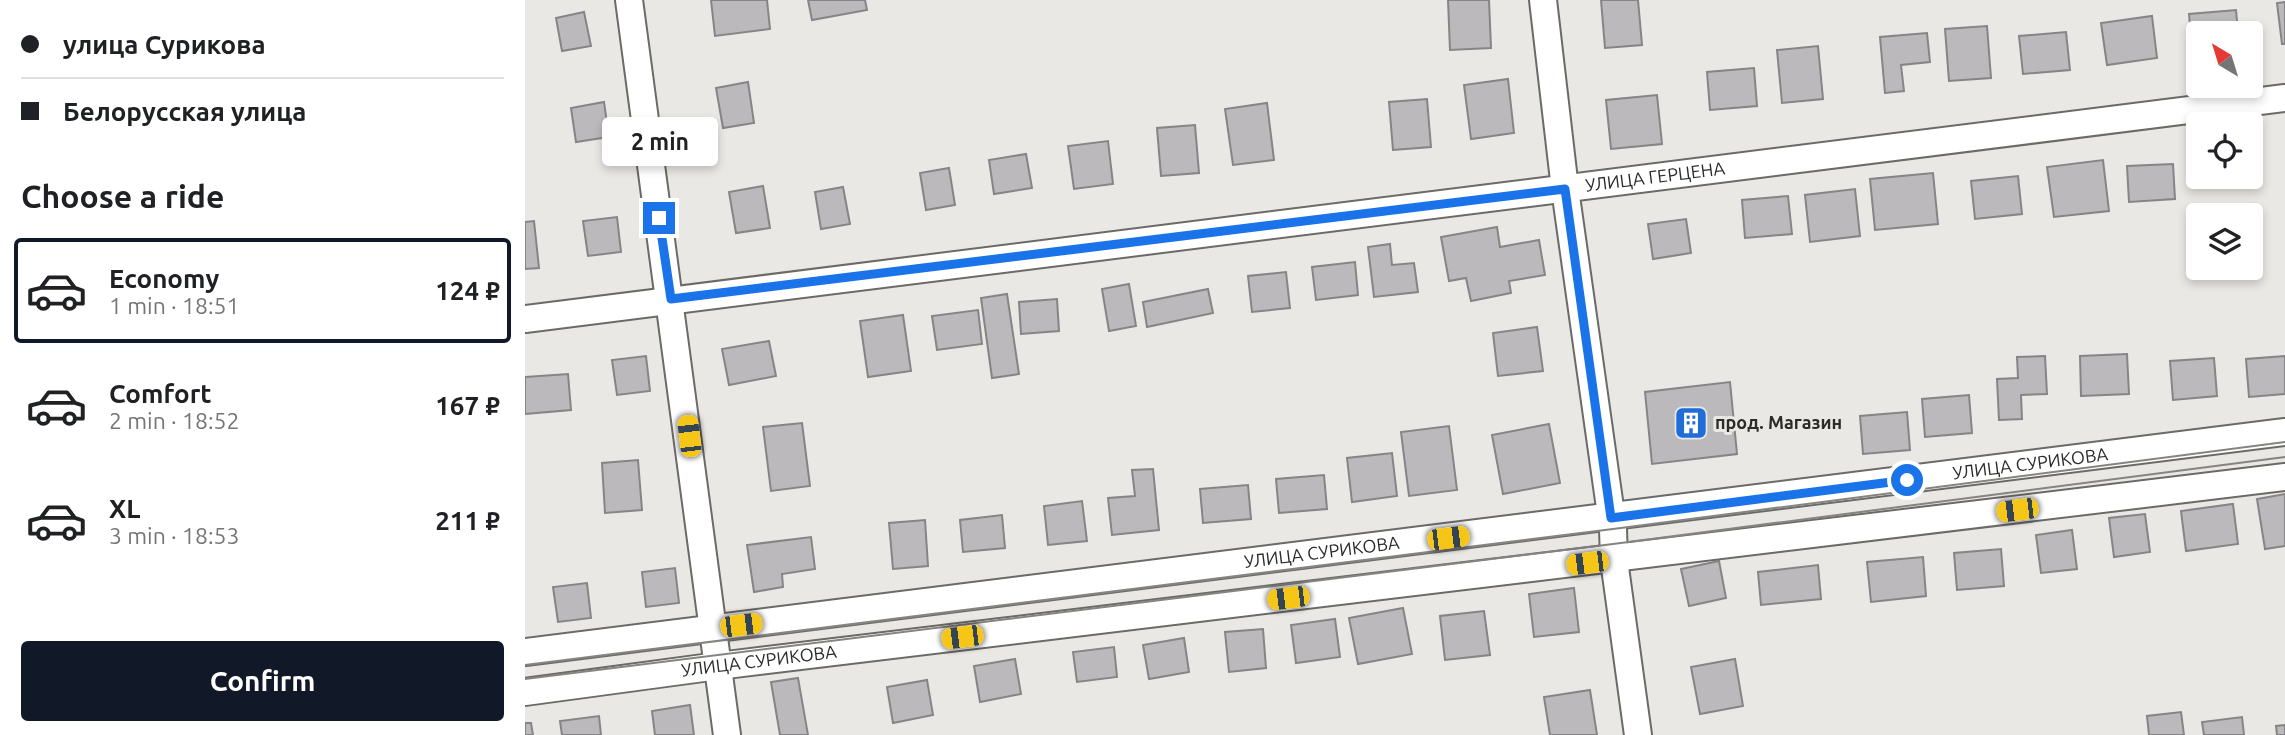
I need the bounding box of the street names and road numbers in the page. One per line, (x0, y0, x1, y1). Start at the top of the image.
street label: УЛИЦА ГЕРЦЕНА (1584, 157, 1726, 195)
street label: УЛИЦА СУРИКОВА (1951, 443, 2109, 482)
street label: УЛИЦА СУРИКОВА (1243, 532, 1401, 571)
street label: УЛИЦА СУРИКОВА (680, 641, 838, 680)

